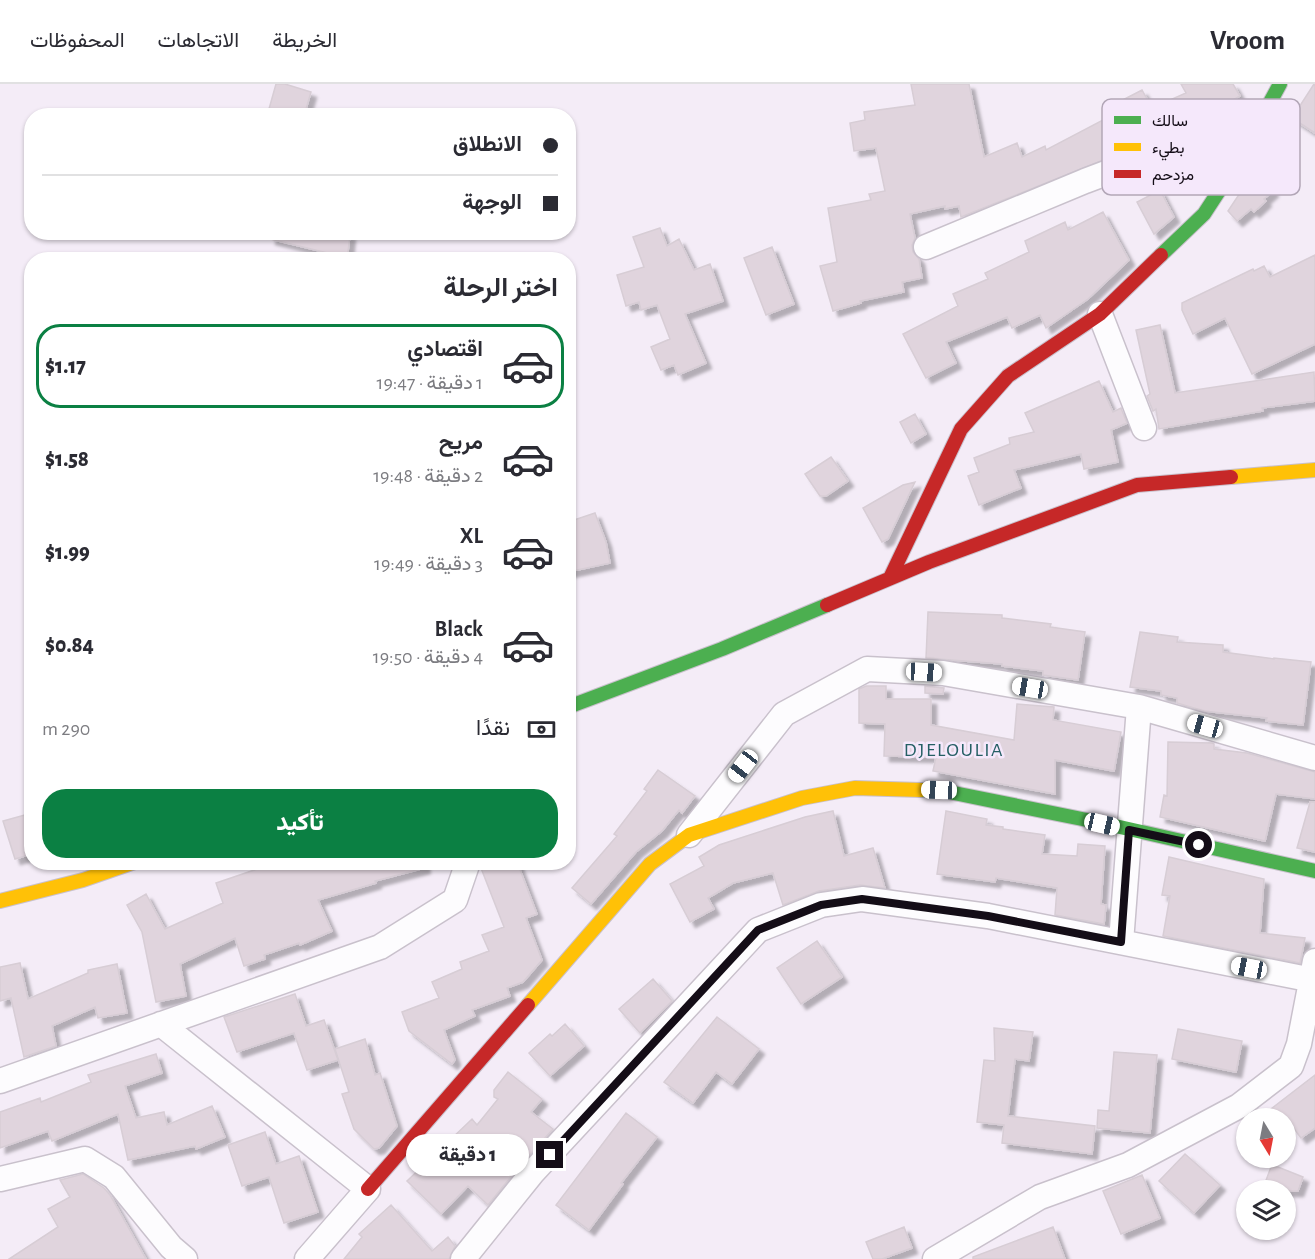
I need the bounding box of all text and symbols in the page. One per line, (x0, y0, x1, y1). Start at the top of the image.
text: Vroom (1210, 27, 1285, 55)
text: المحفوظات (30, 30, 125, 51)
text: الاتجاهات (158, 30, 239, 51)
text: الخريطة (272, 30, 337, 51)
legend (1102, 99, 1300, 195)
text: سالك (1152, 113, 1188, 129)
text: الانطلاق (453, 133, 522, 155)
text: بطيء (1152, 140, 1184, 161)
text: مزدحم (1152, 167, 1194, 185)
text: الوجهة (462, 191, 522, 213)
text: اختر الرحلة (443, 274, 558, 301)
text: اقتصادي (407, 338, 483, 360)
icon: car (501, 339, 555, 393)
text: $1.17 (45, 355, 86, 377)
text: 1 دقيقة · 19:47 (377, 373, 483, 393)
text: مريح (439, 431, 483, 453)
icon: car (501, 432, 555, 486)
text: $1.58 (45, 448, 89, 470)
text: 2 دقيقة · 19:48 (373, 466, 483, 486)
text: XL (460, 525, 483, 547)
icon: car (501, 525, 555, 579)
text: $1.99 (45, 541, 90, 563)
text: 3 دقيقة · 19:49 (374, 554, 483, 574)
text: Black (435, 618, 483, 640)
icon: car (501, 618, 555, 672)
text: $0.84 (45, 634, 94, 656)
text: 4 دقيقة · 19:50 (373, 647, 483, 667)
car (906, 662, 942, 682)
car (1011, 676, 1049, 700)
car (1185, 712, 1225, 740)
icon: cash (525, 713, 558, 746)
text: نقدًا (476, 717, 510, 739)
text: 290 m (42, 719, 90, 739)
district label: DJELOULIA (904, 740, 1004, 760)
car (725, 746, 761, 786)
car (921, 780, 957, 800)
button: تأكيد (42, 789, 558, 858)
car (1082, 811, 1122, 837)
route start (1185, 831, 1212, 858)
car (1230, 956, 1268, 980)
north arrow (1236, 1108, 1296, 1168)
map controls (1236, 1108, 1296, 1240)
callout: 1 دقيقة (406, 1134, 529, 1176)
route end (536, 1141, 563, 1168)
text: 1 دقيقة (439, 1145, 496, 1165)
button: layers (1236, 1180, 1296, 1240)

